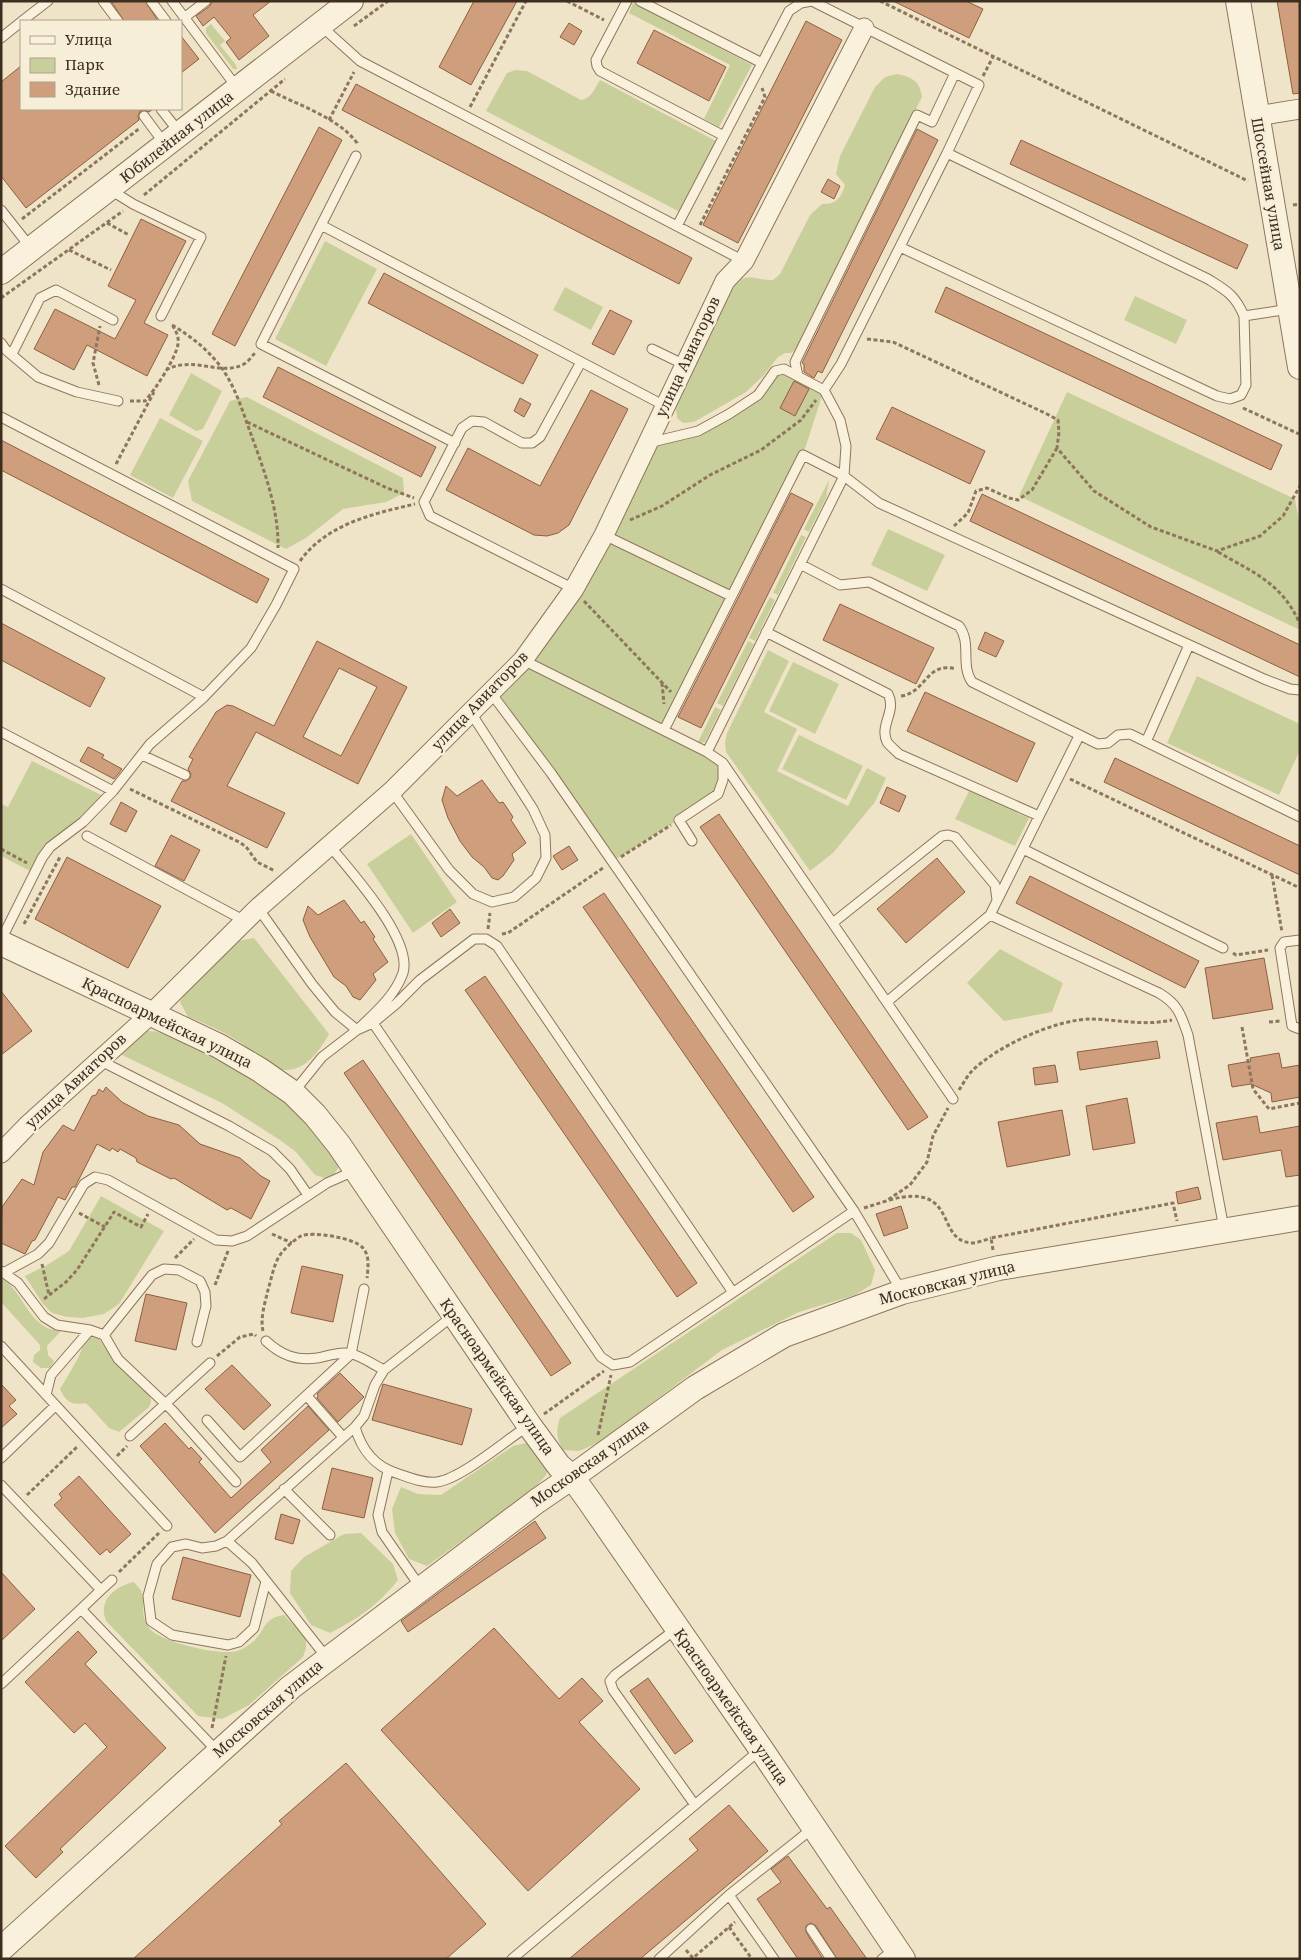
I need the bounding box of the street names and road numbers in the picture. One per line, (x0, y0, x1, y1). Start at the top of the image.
street label: Юбилейная улица (116, 86, 237, 187)
street label: Шоссейная улица (1247, 116, 1291, 252)
street label: улица Авиаторов (650, 293, 724, 420)
street label: улица Авиаторов (427, 646, 532, 754)
street label: Красноармейская улица (79, 972, 256, 1072)
street label: улица Авиаторов (21, 1028, 130, 1132)
street label: Московская улица (877, 1255, 1017, 1309)
street label: Красноармейская улица (436, 1294, 560, 1459)
street label: Московская улица (526, 1414, 652, 1510)
street label: Красноармейская улица (670, 1624, 794, 1789)
street label: Московская улица (208, 1655, 327, 1762)

